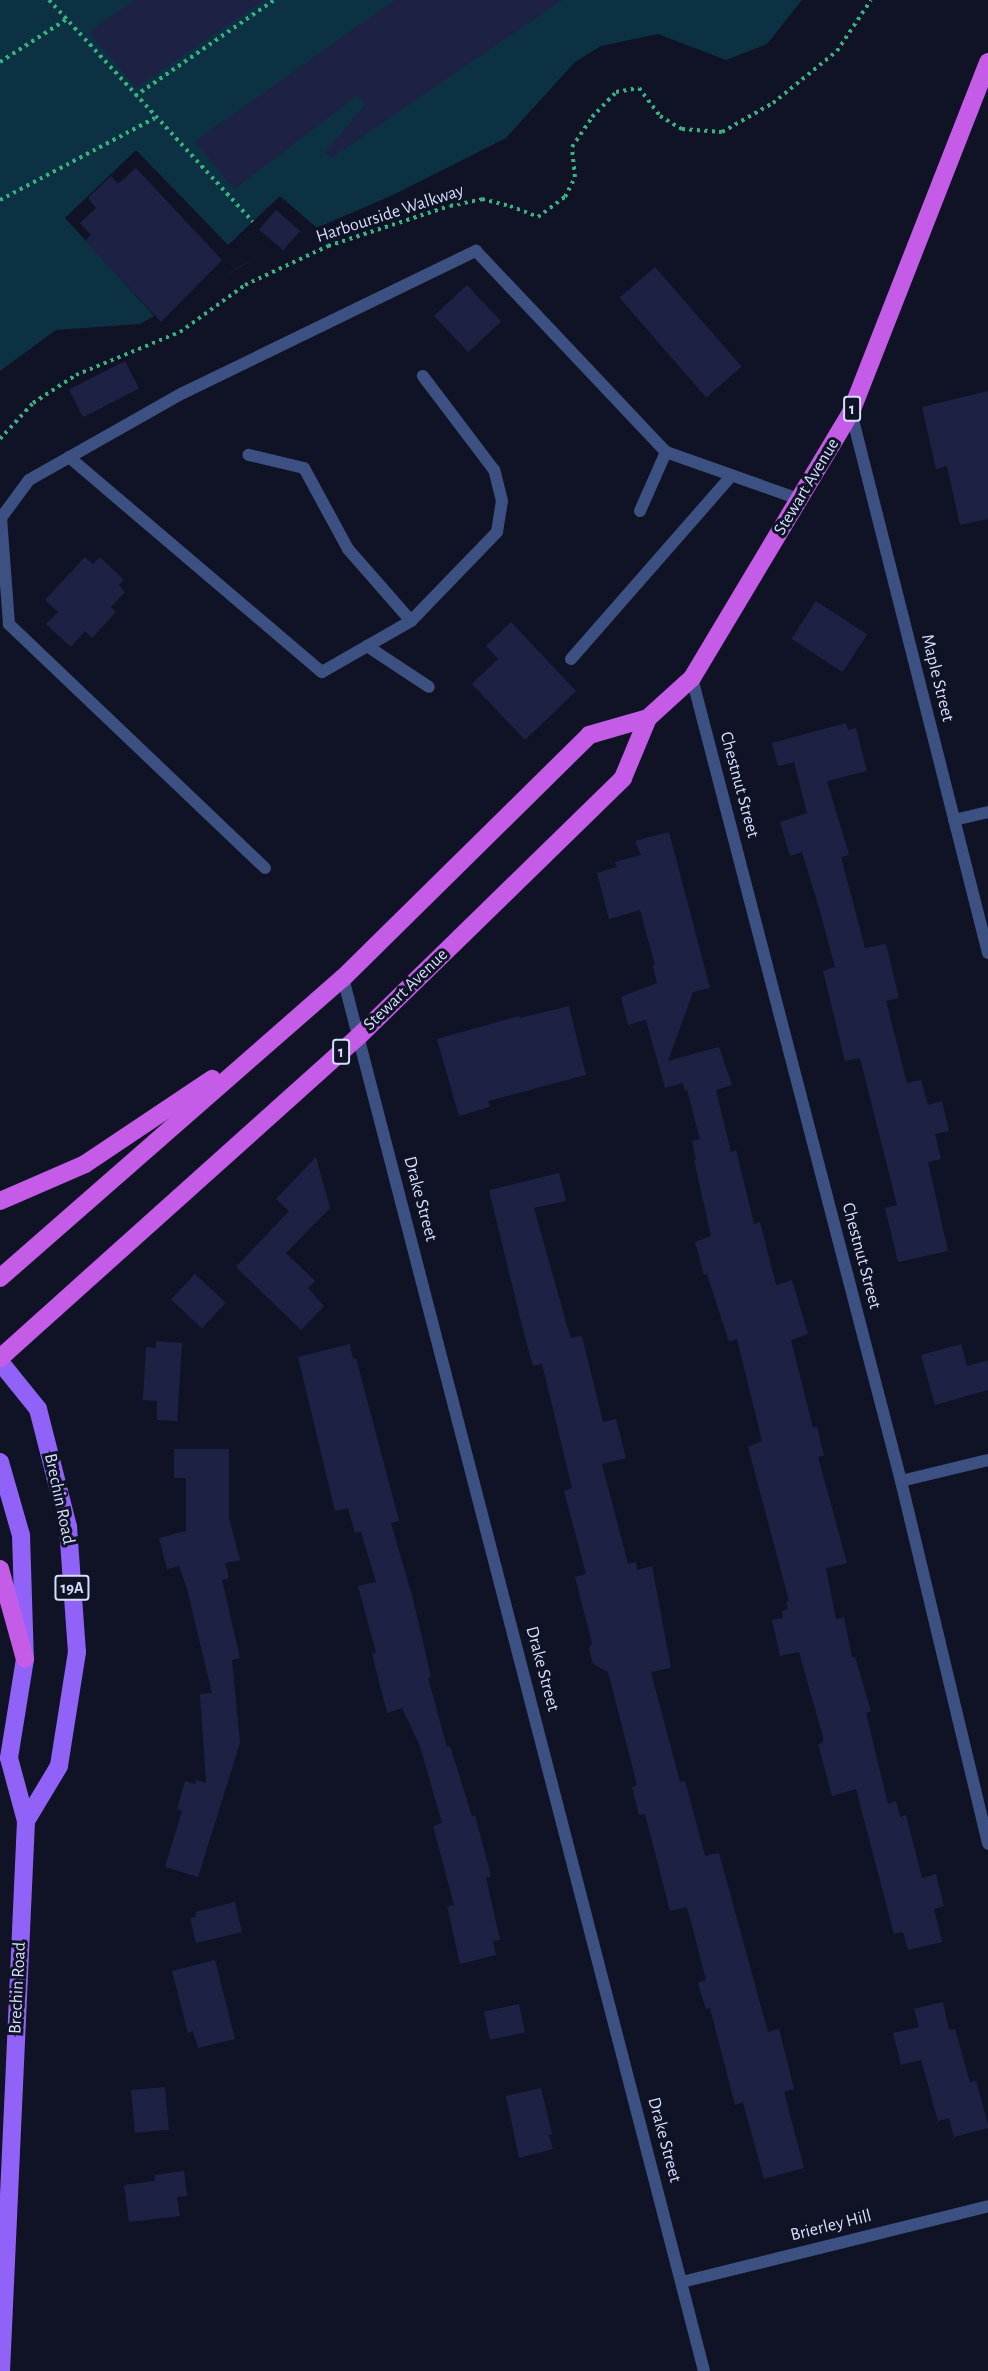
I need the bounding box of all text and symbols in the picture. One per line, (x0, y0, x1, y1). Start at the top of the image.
street label: Harbourside Walkway (313, 180, 467, 248)
road number: 1 (843, 396, 861, 422)
street label: Stewart Avenue (770, 435, 844, 539)
street label: Maple Street (916, 632, 958, 724)
street label: Chestnut Street (714, 730, 764, 840)
street label: Stewart Avenue (359, 944, 453, 1036)
road number: 1 (332, 1039, 350, 1065)
street label: Drake Street (398, 1154, 442, 1244)
street label: Chestnut Street (836, 1201, 886, 1311)
street label: Brechin Road (39, 1452, 79, 1546)
road number: 19A (54, 1575, 90, 1601)
street label: Drake Street (520, 1624, 564, 1714)
street label: Brechin Road (5, 1941, 31, 2035)
street label: Drake Street (642, 2095, 686, 2185)
street label: Brierley Hill (788, 2206, 874, 2246)

